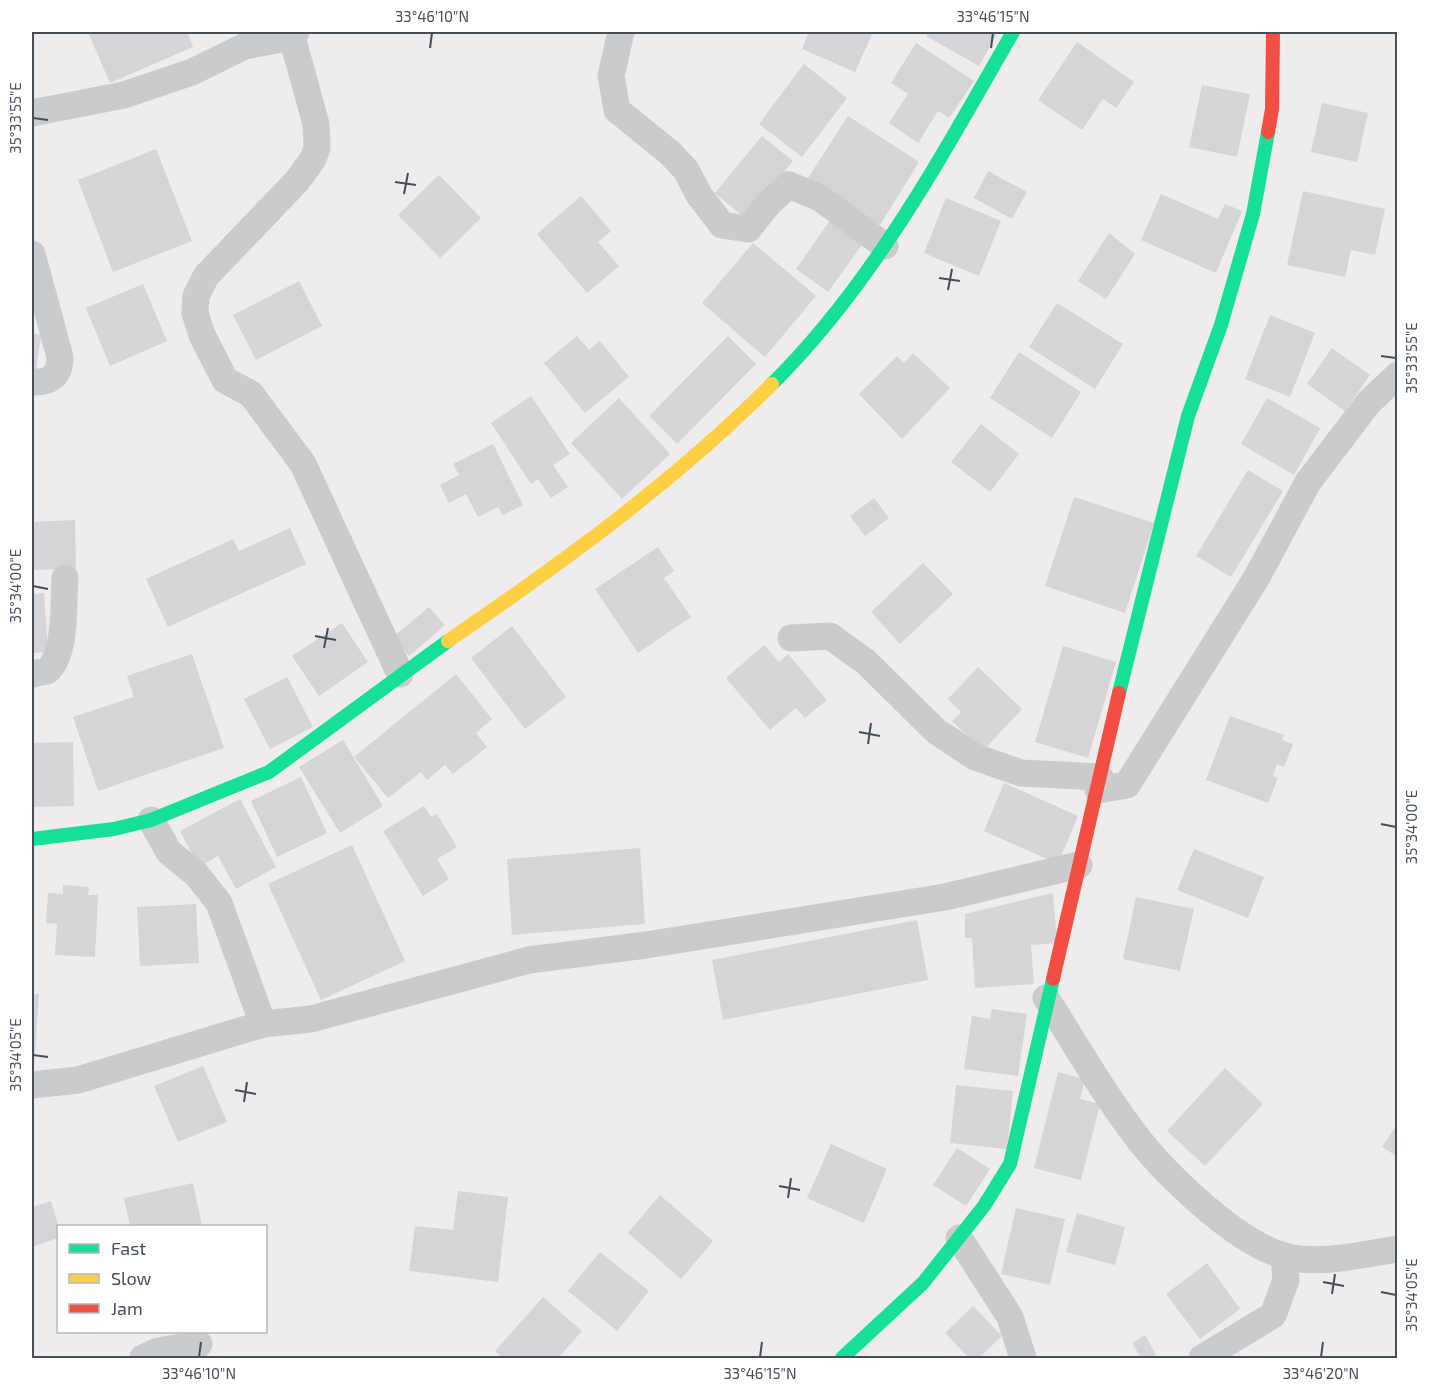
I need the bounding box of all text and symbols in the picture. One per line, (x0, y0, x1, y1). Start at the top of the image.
text: 33°46'10"N (395, 7, 469, 25)
text: 33°46'15"N (957, 7, 1029, 25)
text: 35°33'55"E (6, 82, 24, 154)
text: 35°33'55"E (1402, 322, 1420, 394)
text: 35°34'00"E (6, 549, 24, 623)
text: 35°34'00"E (1402, 790, 1420, 864)
text: 35°34'05"E (6, 1018, 24, 1092)
legend (57, 1225, 267, 1333)
text: Fast (111, 1237, 146, 1259)
text: 35°34'05"E (1402, 1258, 1420, 1332)
text: Slow (111, 1267, 152, 1289)
text: Jam (111, 1297, 143, 1319)
text: 33°46'10"N (162, 1364, 236, 1382)
text: 33°46'15"N (724, 1364, 796, 1382)
text: 33°46'20"N (1283, 1364, 1359, 1382)

